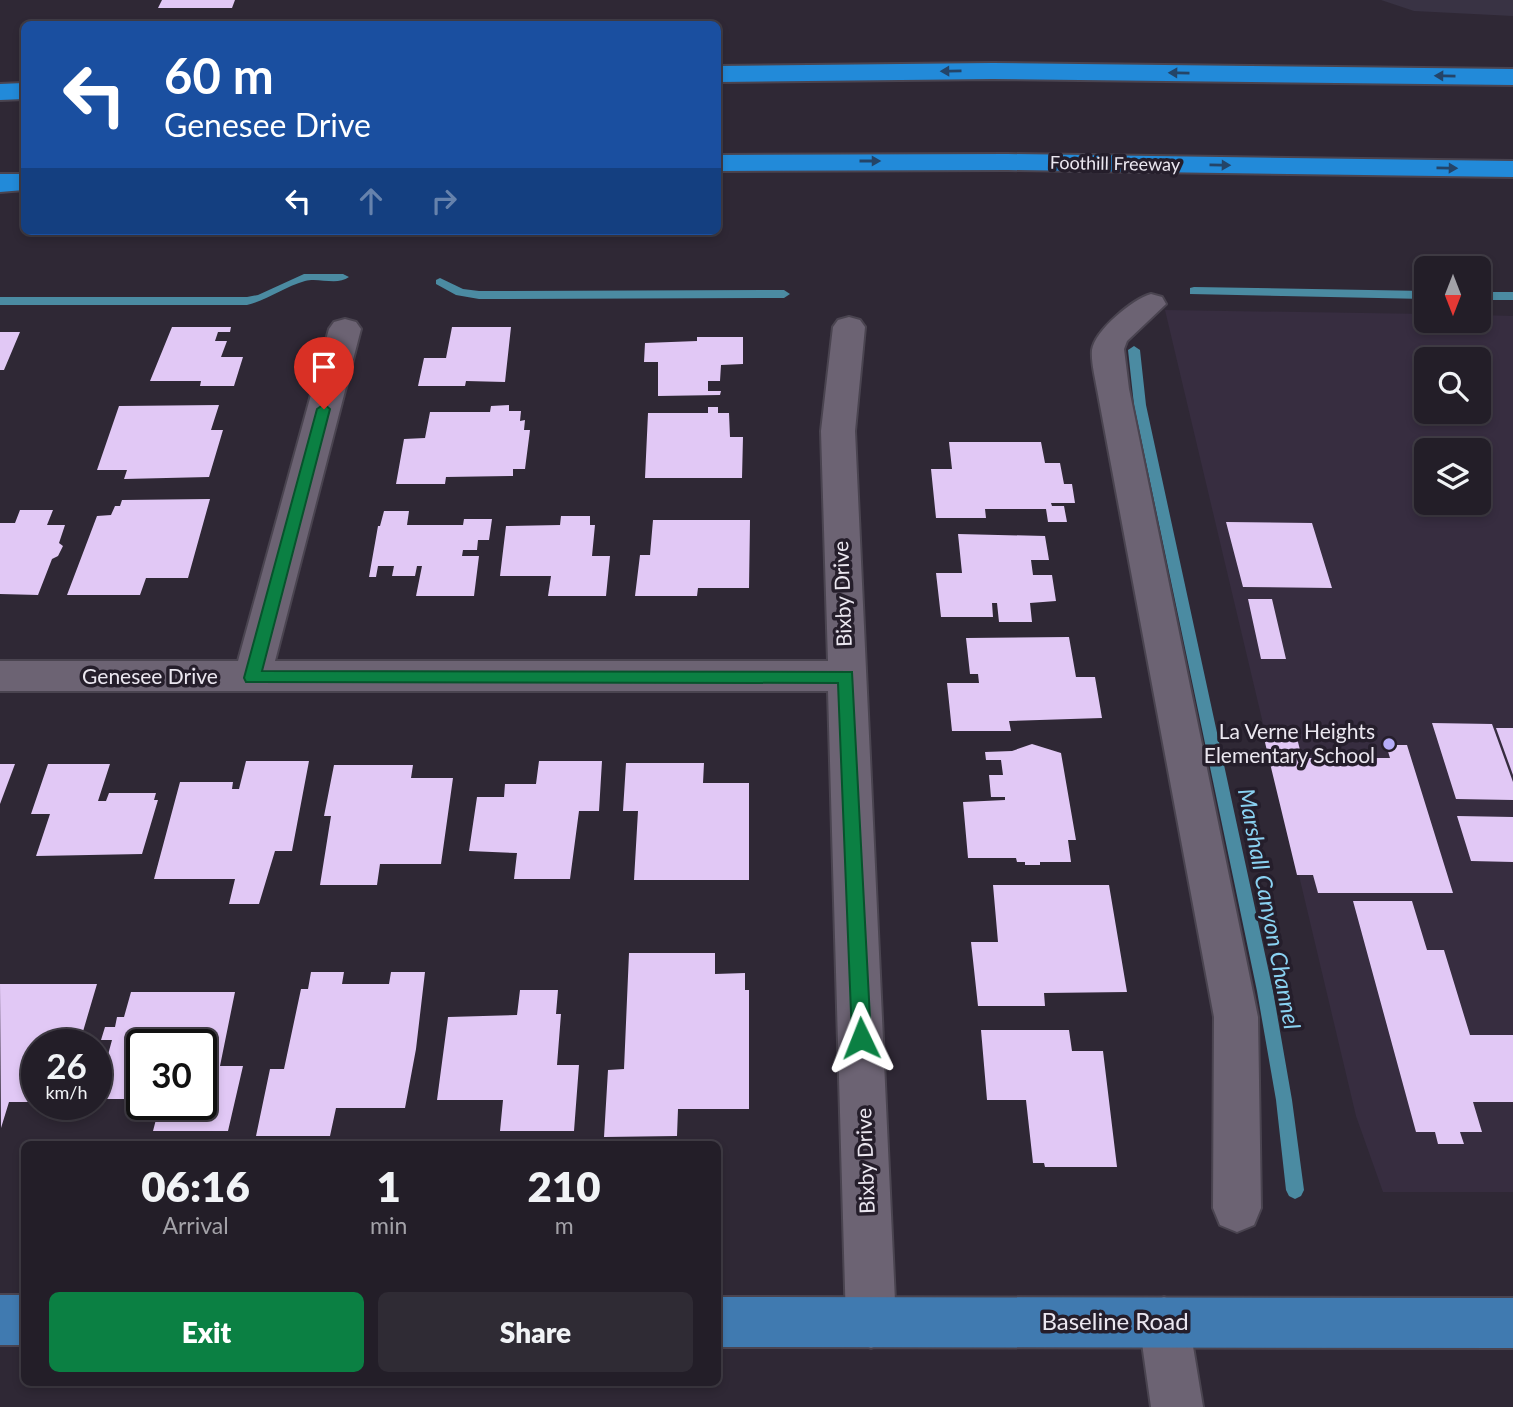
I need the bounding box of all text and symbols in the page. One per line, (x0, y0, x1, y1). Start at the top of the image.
text: 60 m (164, 46, 274, 104)
icon: left (49, 49, 140, 140)
one-way arrow (940, 66, 962, 77)
one-way arrow (1167, 67, 1189, 79)
one-way arrow (1434, 70, 1456, 82)
text: Genesee Drive (164, 105, 371, 144)
street label: Foothill Freeway (1050, 151, 1181, 175)
one-way arrow (859, 155, 881, 167)
one-way arrow (1209, 159, 1231, 171)
one-way arrow (1436, 162, 1458, 174)
icon: left (279, 182, 317, 220)
icon: ahead (352, 182, 390, 220)
icon: right (425, 182, 463, 220)
north arrow (1414, 256, 1491, 332)
map controls (1414, 256, 1491, 515)
pin (294, 337, 354, 409)
button: search (1414, 347, 1491, 424)
icon: arrive (305, 348, 343, 386)
button: layers (1414, 438, 1491, 515)
street label: Bixby Drive (827, 541, 856, 648)
street label: Genesee Drive (82, 663, 218, 688)
place label: La Verne Heights Elementary School (1204, 718, 1375, 767)
marker: La Verne Heights Elementary School (1381, 736, 1397, 752)
water label: Marshall Canyon Channel (1233, 786, 1307, 1032)
position arrow (824, 1001, 898, 1075)
speed limit sign: 30 (126, 1029, 217, 1120)
text: 26 (46, 1044, 87, 1086)
text: km/h (45, 1081, 88, 1103)
street label: Bixby Drive (850, 1108, 879, 1215)
text: 06:16 (141, 1161, 250, 1211)
text: 1 (377, 1161, 401, 1211)
text: 210 (528, 1161, 601, 1211)
text: Arrival (162, 1211, 229, 1239)
text: min (370, 1211, 407, 1239)
text: m (555, 1211, 574, 1239)
button: Exit (49, 1292, 364, 1372)
button: Share (378, 1292, 693, 1372)
street label: Baseline Road (1041, 1306, 1189, 1335)

